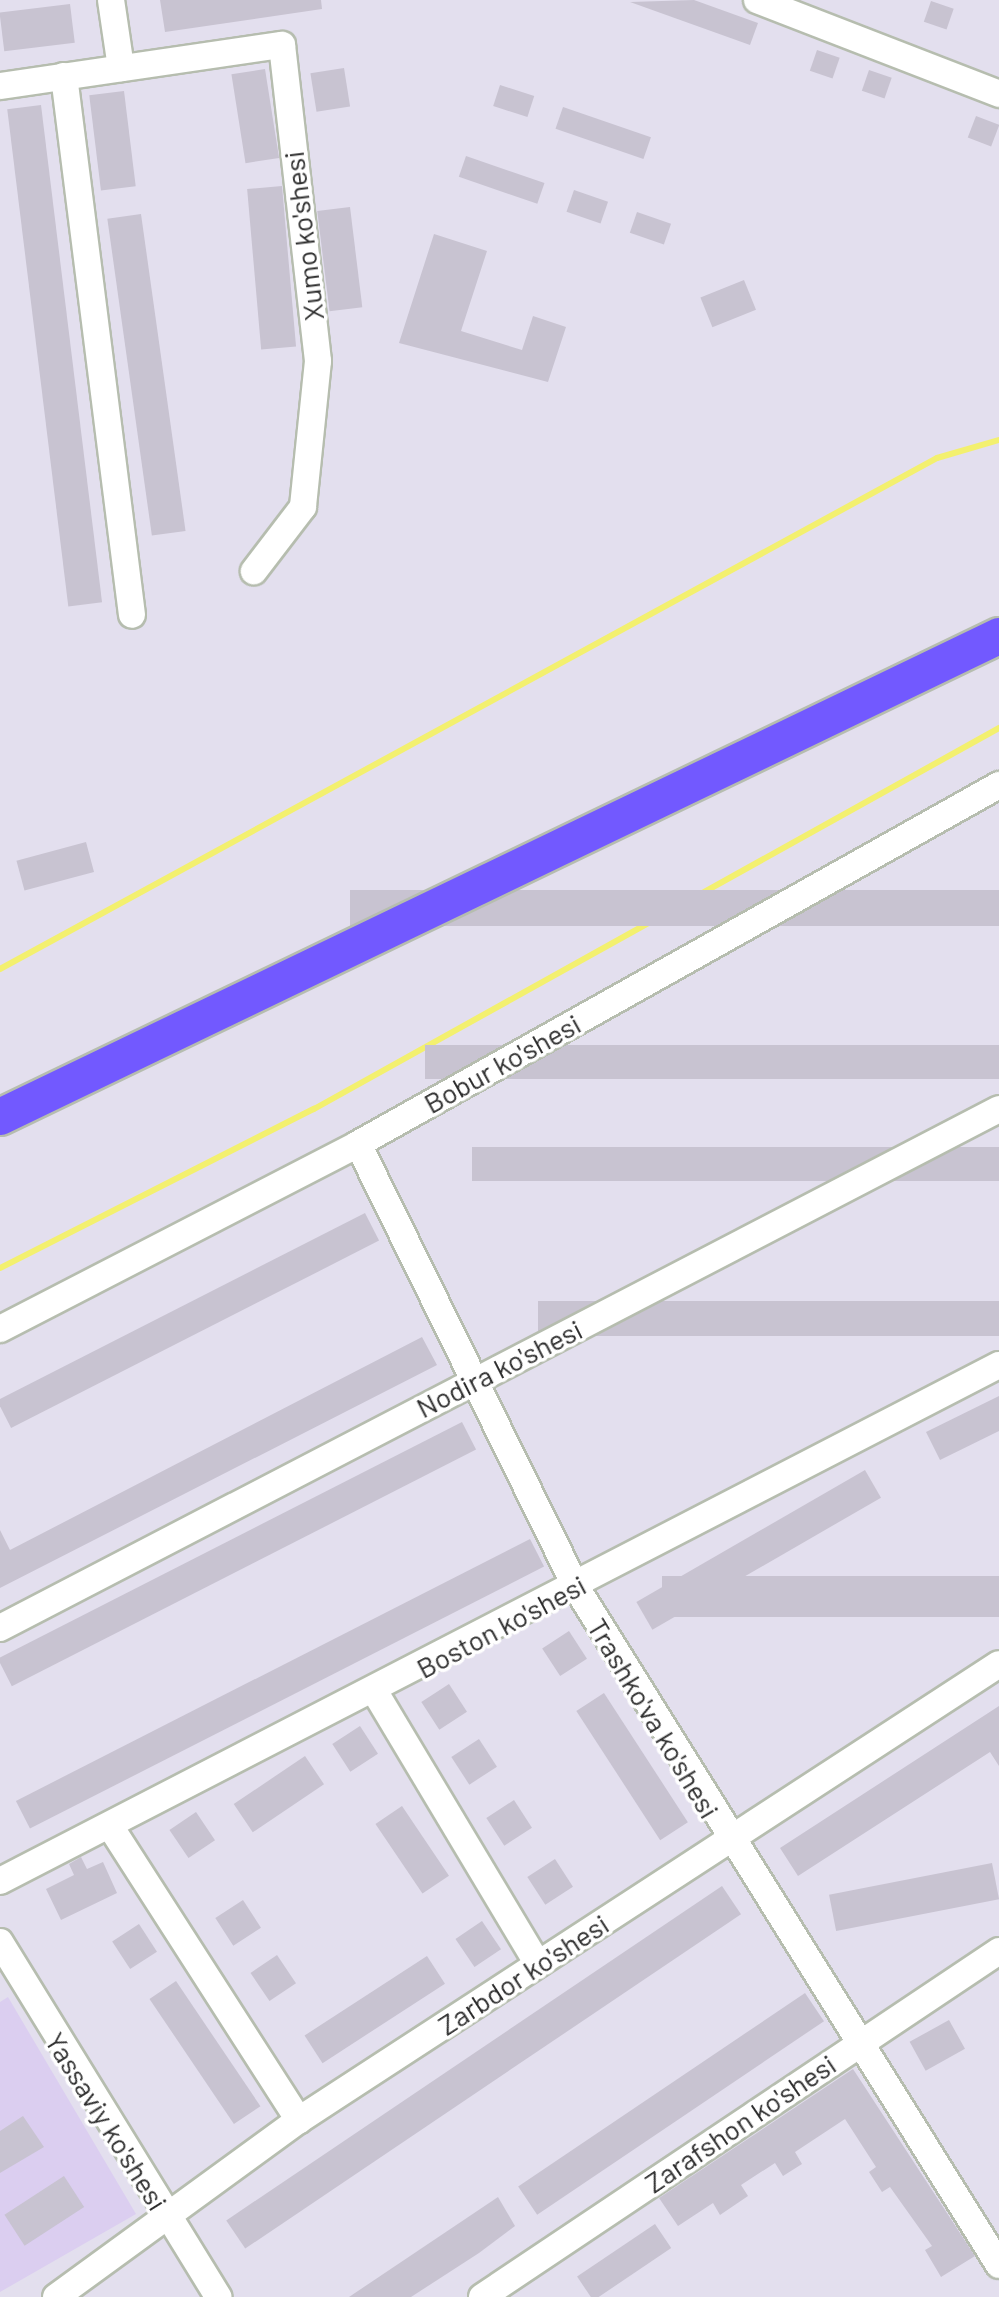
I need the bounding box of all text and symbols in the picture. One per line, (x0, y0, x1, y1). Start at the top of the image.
street label: Xumo ko'shesi (276, 149, 330, 323)
street label: Bobur ko'shesi (418, 1006, 586, 1120)
street label: Nodira ko'shesi (410, 1312, 588, 1424)
street label: Boston ko'shesi (411, 1567, 591, 1685)
street label: Trashko'va ko'shesi (581, 1612, 727, 1824)
street label: Zarbdor ko'shesi (432, 1906, 614, 2042)
street label: Yassaviy ko'shesi (39, 2026, 175, 2216)
street label: Zarafshon ko'shesi (638, 2047, 842, 2199)

